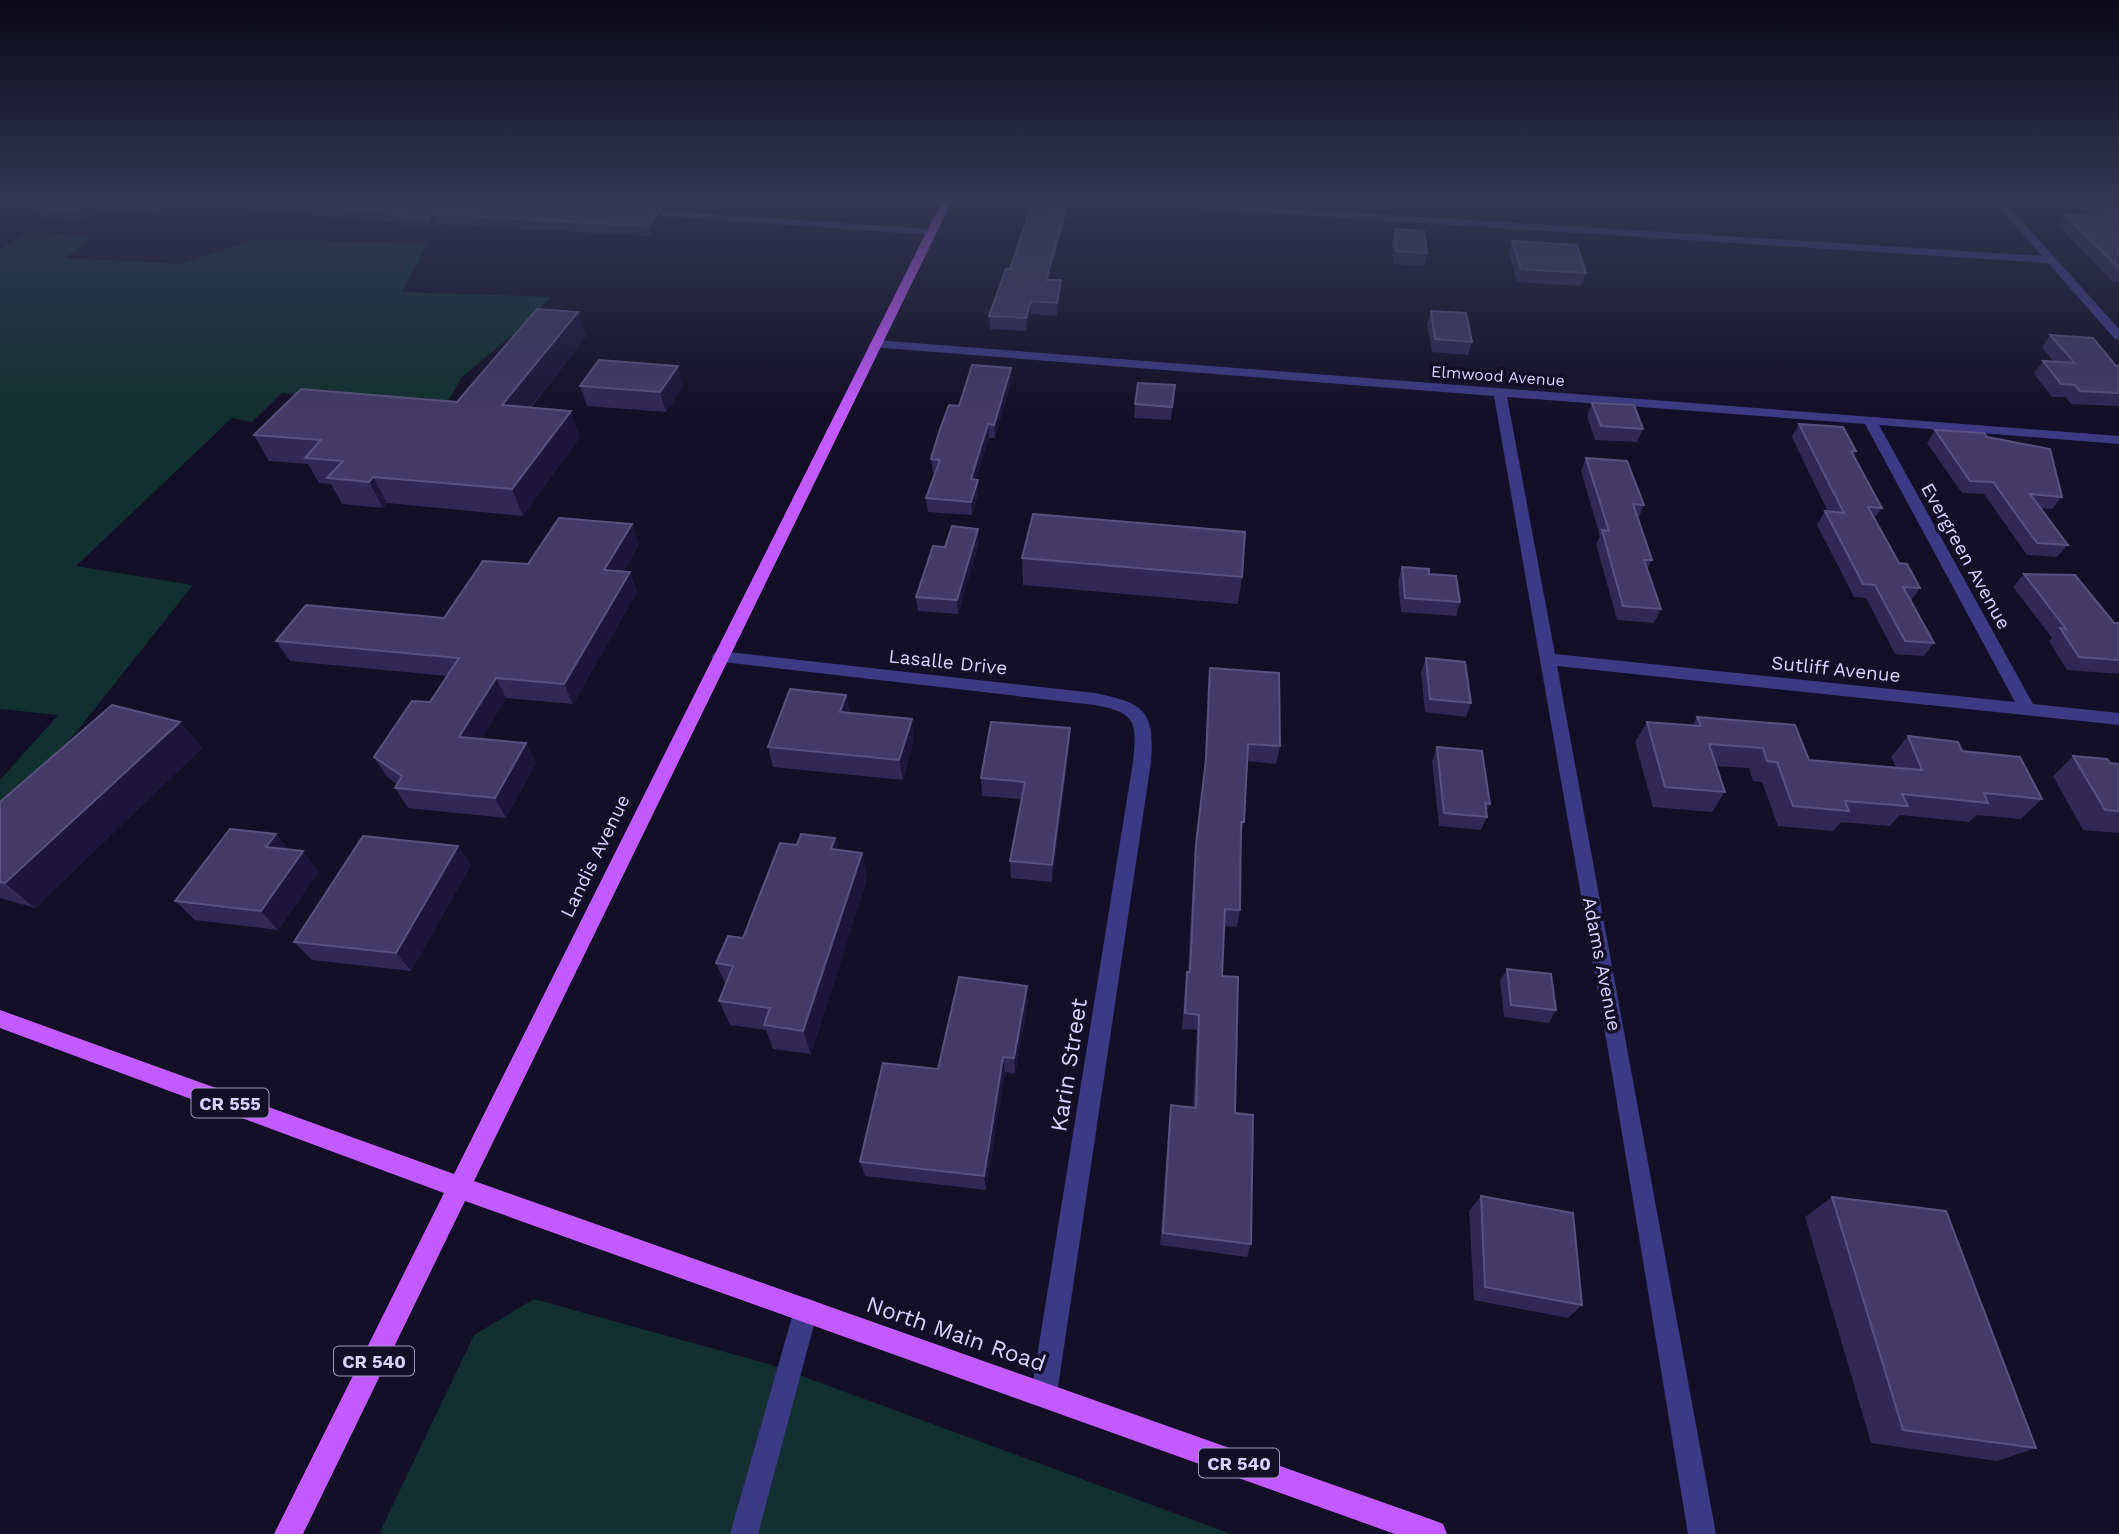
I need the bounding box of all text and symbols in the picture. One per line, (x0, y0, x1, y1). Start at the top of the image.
street label: Elmwood Avenue (1431, 362, 1565, 390)
street label: Evergreen Avenue (1916, 479, 2016, 633)
street label: Lasalle Drive (888, 644, 1008, 680)
street label: Sutliff Avenue (1770, 651, 1902, 687)
street label: Landis Avenue (555, 791, 635, 921)
street label: Adams Avenue (1578, 895, 1626, 1033)
street label: Karin Street (1045, 996, 1093, 1134)
road number: CR 555 (191, 1088, 268, 1118)
street label: North Main Road (863, 1291, 1049, 1377)
road number: CR 540 (334, 1346, 414, 1376)
road number: CR 540 (1199, 1448, 1279, 1478)

